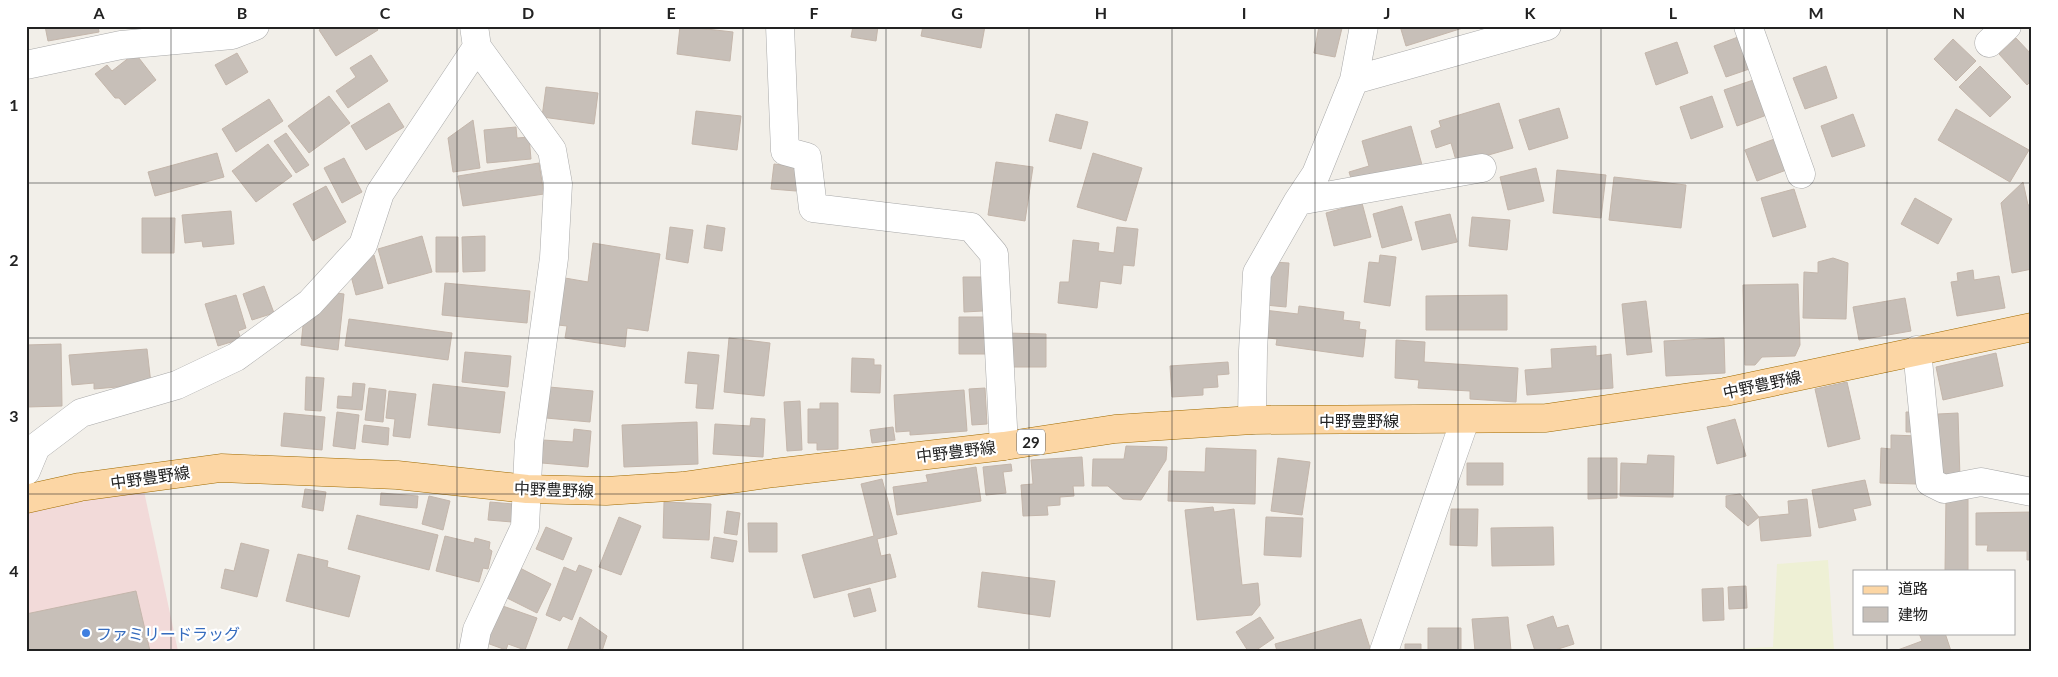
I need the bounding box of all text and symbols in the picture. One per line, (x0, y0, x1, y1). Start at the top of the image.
text: A (92, 3, 105, 22)
text: B (237, 3, 247, 22)
text: C (380, 3, 391, 22)
text: D (522, 3, 534, 22)
text: E (666, 3, 676, 22)
text: F (809, 3, 819, 22)
text: G (951, 3, 963, 22)
text: H (1095, 3, 1107, 22)
text: I (1242, 3, 1246, 22)
text: J (1384, 3, 1390, 22)
text: K (1525, 3, 1537, 22)
text: L (1669, 3, 1678, 22)
text: M (1808, 3, 1824, 22)
text: N (1953, 3, 1965, 22)
text: 1 (9, 95, 19, 114)
text: 2 (9, 250, 19, 269)
street label: 中野豊野線 (1721, 366, 1803, 402)
text: 3 (9, 406, 19, 425)
street label: 中野豊野線 (1319, 411, 1399, 430)
road number: 29 (1017, 430, 1045, 454)
street label: 中野豊野線 (915, 437, 997, 465)
street label: 中野豊野線 (109, 462, 191, 492)
street label: 中野豊野線 (514, 478, 594, 500)
text: 4 (9, 561, 19, 580)
legend (1853, 570, 2016, 634)
text: 道路 (1898, 579, 1928, 597)
text: 建物 (1898, 605, 1928, 623)
place label: ファミリードラッグ (96, 624, 240, 643)
marker: ファミリードラッグ (80, 627, 92, 639)

